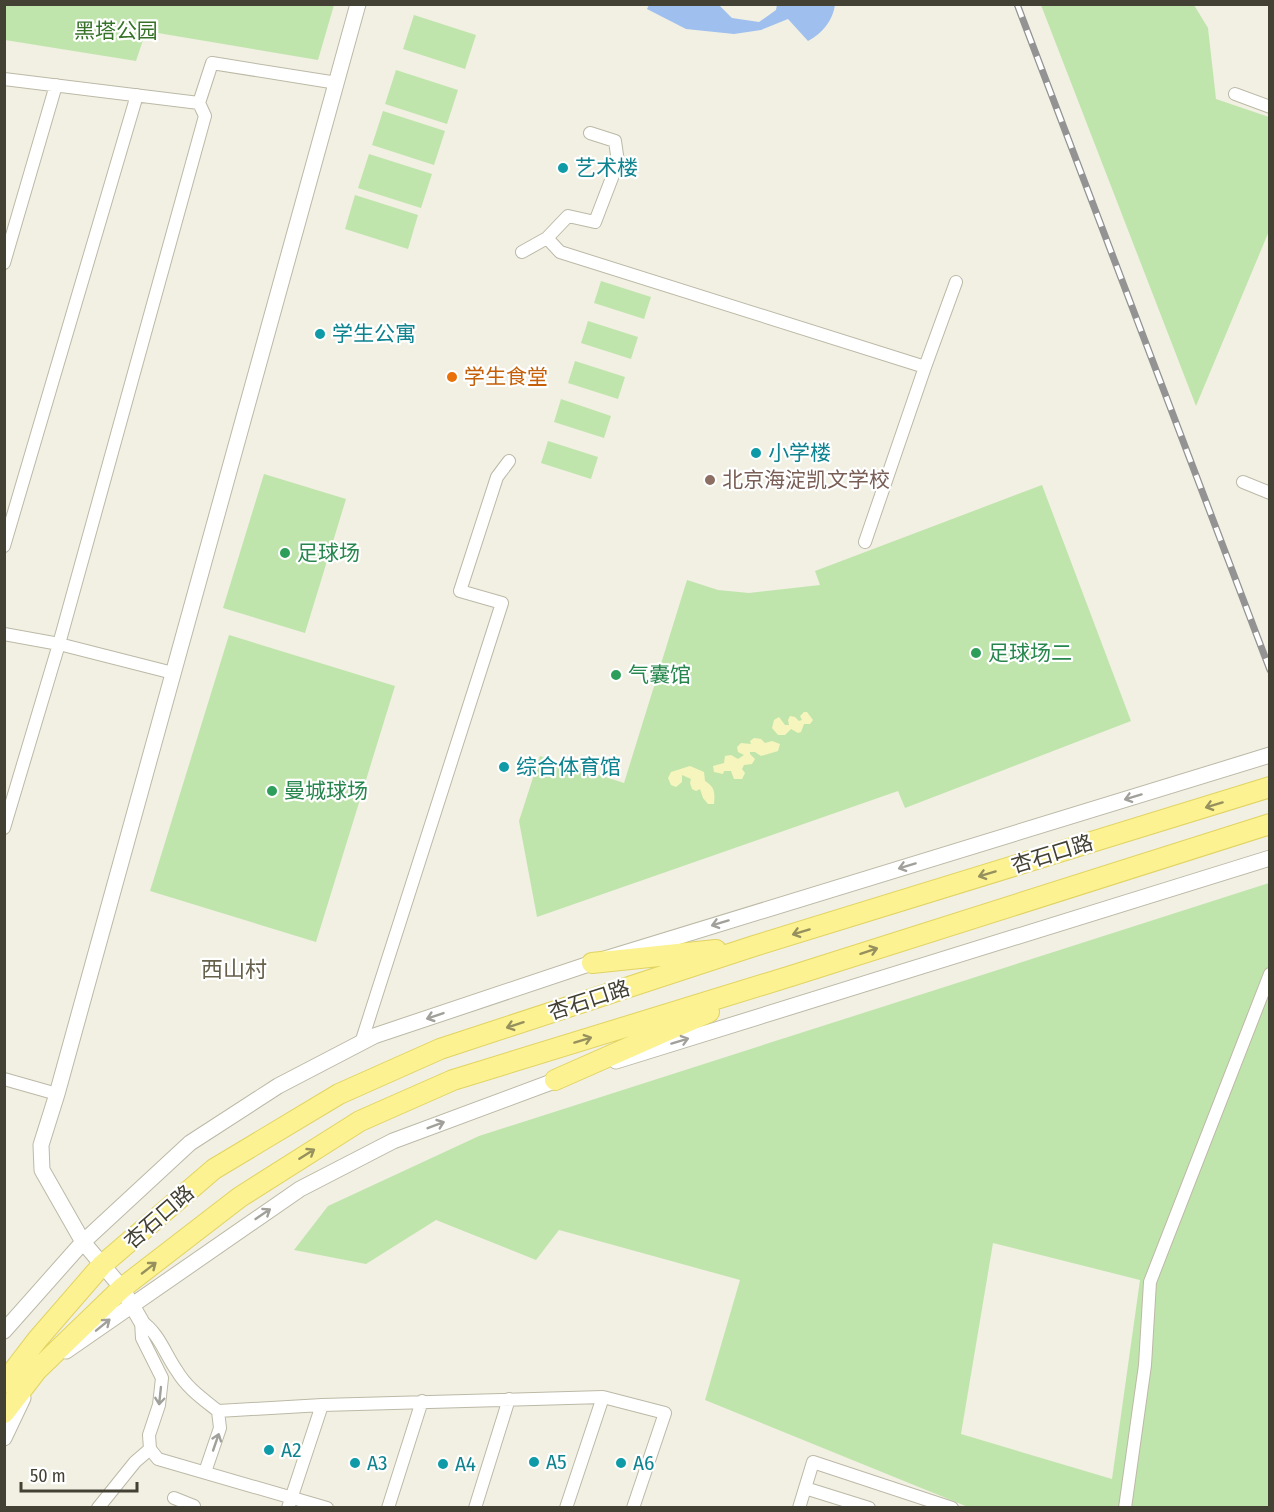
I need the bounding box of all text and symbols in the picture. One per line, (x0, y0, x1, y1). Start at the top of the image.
park label: 黑塔公园 (74, 18, 158, 44)
place label: 艺术楼 (575, 155, 638, 181)
marker: 艺术楼 (556, 161, 570, 175)
place label: 学生公寓 (332, 321, 416, 347)
marker: 学生公寓 (313, 327, 327, 341)
place label: 学生食堂 (464, 364, 548, 390)
marker: 学生食堂 (445, 370, 459, 384)
place label: 小学楼 (768, 440, 831, 466)
marker: 小学楼 (749, 446, 763, 460)
place label: 北京海淀凯文学校 (722, 467, 890, 493)
marker: 北京海淀凯文学校 (703, 473, 717, 487)
place label: 足球场 (297, 540, 360, 566)
marker: 足球场 (278, 546, 292, 560)
place label: 足球场二 (988, 640, 1072, 666)
marker: 足球场二 (969, 646, 983, 660)
place label: 气囊馆 (628, 662, 691, 688)
marker: 气囊馆 (609, 668, 623, 682)
place label: 综合体育馆 (516, 754, 621, 780)
marker: 综合体育馆 (497, 760, 511, 774)
place label: 曼城球场 (284, 778, 368, 804)
marker: 曼城球场 (265, 784, 279, 798)
one-way arrow (1124, 792, 1143, 803)
one-way arrow (1205, 800, 1224, 811)
street label: 杏石口路 (1008, 829, 1096, 879)
one-way arrow (898, 861, 917, 872)
one-way arrow (978, 869, 997, 880)
one-way arrow (711, 918, 730, 929)
one-way arrow (792, 927, 811, 938)
one-way arrow (859, 945, 878, 956)
district label: 西山村 (201, 956, 267, 983)
street label: 杏石口路 (545, 975, 633, 1025)
one-way arrow (426, 1011, 445, 1022)
one-way arrow (506, 1020, 525, 1031)
one-way arrow (573, 1034, 592, 1045)
one-way arrow (670, 1035, 689, 1046)
one-way arrow (426, 1118, 445, 1129)
one-way arrow (298, 1148, 315, 1160)
street label: 杏石口路 (119, 1180, 199, 1254)
one-way arrow (254, 1207, 271, 1219)
one-way arrow (141, 1261, 157, 1274)
one-way arrow (95, 1319, 111, 1332)
one-way arrow (155, 1385, 166, 1405)
one-way arrow (211, 1433, 222, 1452)
place label: A2 (281, 1437, 302, 1463)
marker: A2 (262, 1443, 276, 1457)
place label: A5 (546, 1449, 567, 1475)
place label: A3 (367, 1450, 388, 1476)
place label: A6 (633, 1450, 654, 1476)
place label: A4 (455, 1451, 476, 1477)
scale bar (21, 1455, 136, 1493)
marker: A5 (527, 1455, 541, 1469)
marker: A3 (348, 1456, 362, 1470)
marker: A6 (614, 1456, 628, 1470)
marker: A4 (436, 1457, 450, 1471)
text: 50 m (30, 1465, 66, 1487)

